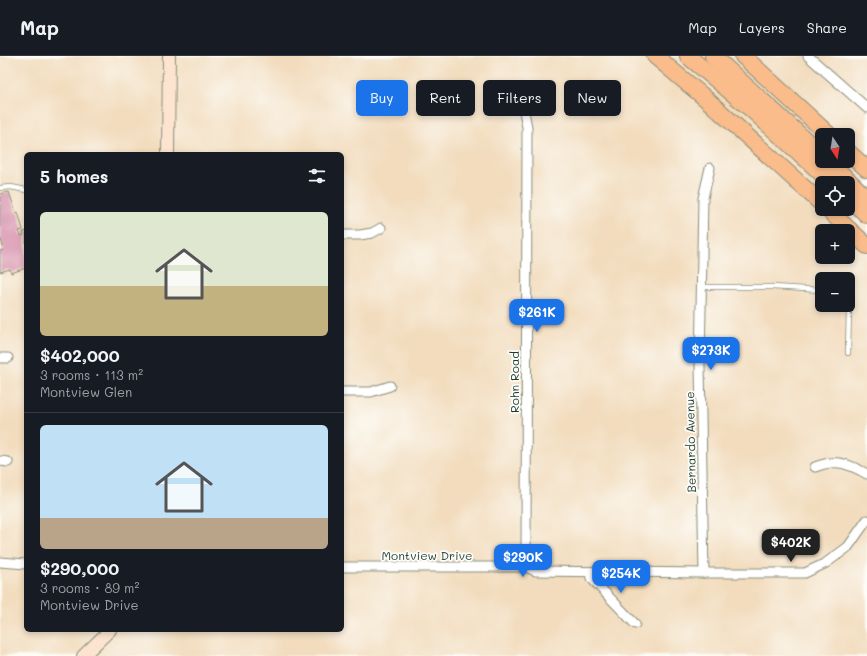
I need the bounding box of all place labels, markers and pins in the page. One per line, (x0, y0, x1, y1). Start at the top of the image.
pin: $261K (509, 299, 565, 333)
pin: $273K (683, 337, 739, 371)
pin: $402K (763, 529, 819, 563)
pin: $290K (495, 544, 551, 578)
pin: $254K (593, 560, 649, 594)

